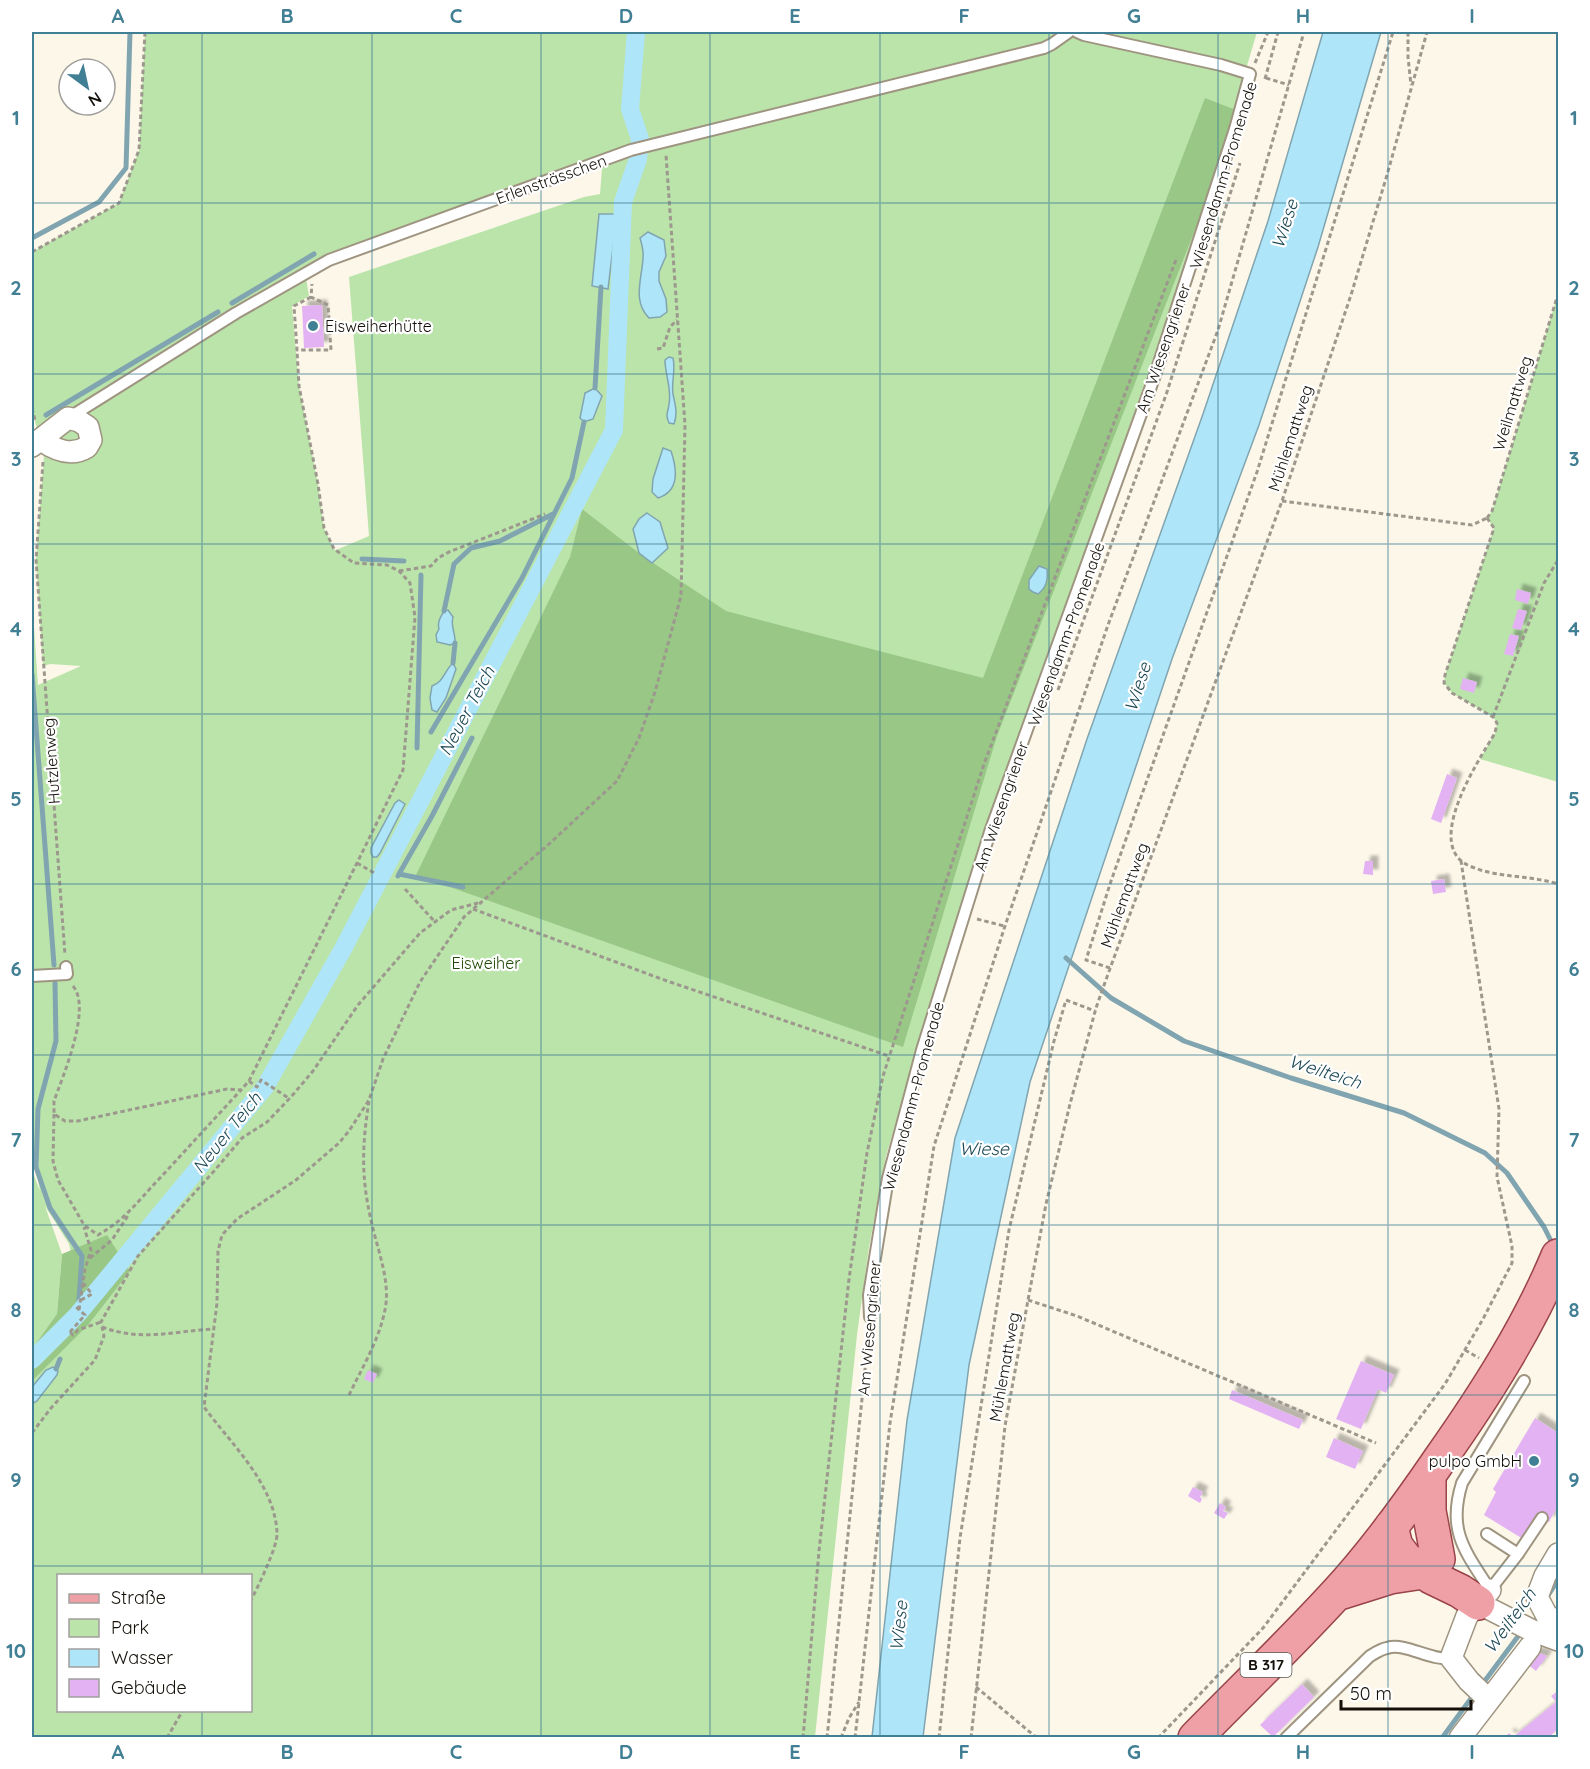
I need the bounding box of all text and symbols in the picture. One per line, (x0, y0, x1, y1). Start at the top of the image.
text: A (112, 3, 125, 28)
text: B (280, 3, 294, 28)
text: C (450, 3, 463, 28)
text: D (619, 3, 633, 28)
text: E (789, 3, 801, 28)
text: F (958, 3, 970, 28)
text: G (1127, 3, 1141, 28)
text: H (1296, 3, 1310, 28)
text: I (1469, 3, 1475, 28)
north arrow (57, 57, 117, 117)
street label: Wiesendamm-Promenade (1185, 79, 1261, 271)
text: N (85, 88, 106, 111)
text: 1 (12, 105, 20, 130)
text: 1 (1570, 105, 1578, 130)
street label: Erlensträsschen (493, 150, 609, 208)
water label: Wiese (1266, 196, 1303, 251)
text: 2 (10, 275, 22, 300)
text: 2 (1568, 275, 1580, 300)
street label: Am Wiesengriener (1131, 280, 1195, 416)
place label: Eisweiherhütte (325, 316, 432, 336)
marker: Eisweiherhütte (306, 319, 320, 333)
street label: Weilmattweg (1488, 353, 1536, 453)
street label: Mühlemattweg (1263, 382, 1317, 494)
text: 3 (11, 446, 21, 471)
text: 3 (1569, 446, 1579, 471)
street label: Wiesendamm-Promenade (1023, 539, 1109, 729)
text: 4 (10, 616, 22, 641)
text: 4 (1568, 616, 1580, 641)
water label: Wiese (1119, 659, 1156, 714)
water label: Neuer Teich (433, 662, 500, 759)
street label: Hutzlenweg (38, 717, 64, 805)
street label: Am Wiesengriener (969, 738, 1033, 874)
text: 5 (10, 786, 22, 811)
text: 5 (1568, 786, 1580, 811)
street label: Mühlemattweg (1096, 840, 1152, 950)
park label: Eisweiher (452, 953, 520, 973)
text: 6 (10, 956, 22, 981)
text: 6 (1568, 956, 1580, 981)
street label: Wiesendamm-Promenade (878, 999, 948, 1193)
water label: Weilteich (1286, 1049, 1365, 1094)
water label: Neuer Teich (187, 1087, 267, 1178)
text: 7 (11, 1127, 22, 1152)
text: 7 (1569, 1127, 1580, 1152)
water label: Wiese (959, 1137, 1010, 1160)
street label: Am Wiesengriener (853, 1259, 885, 1397)
text: 8 (11, 1297, 22, 1322)
text: 8 (1569, 1297, 1580, 1322)
street label: Mühlemattweg (985, 1311, 1023, 1423)
place label: pulpo GmbH (1429, 1451, 1522, 1471)
marker: pulpo GmbH (1527, 1454, 1541, 1468)
text: 9 (10, 1467, 22, 1492)
text: 9 (1568, 1467, 1580, 1492)
legend (57, 1574, 252, 1712)
water label: Weilteich (1478, 1583, 1541, 1658)
text: Straße (111, 1586, 166, 1609)
water label: Wiese (884, 1599, 913, 1652)
text: Park (111, 1616, 149, 1639)
text: 10 (6, 1638, 26, 1663)
text: 10 (1564, 1638, 1584, 1663)
text: Wasser (111, 1646, 173, 1669)
road number: B 317 (1240, 1653, 1292, 1677)
scale bar (1341, 1673, 1472, 1711)
text: Gebäude (111, 1676, 187, 1699)
text: 50 m (1350, 1682, 1392, 1705)
text: A (112, 1739, 125, 1764)
text: B (280, 1739, 294, 1764)
text: C (450, 1739, 463, 1764)
text: D (619, 1739, 633, 1764)
text: E (789, 1739, 801, 1764)
text: F (958, 1739, 970, 1764)
text: G (1127, 1739, 1141, 1764)
text: H (1296, 1739, 1310, 1764)
text: I (1469, 1739, 1475, 1764)

